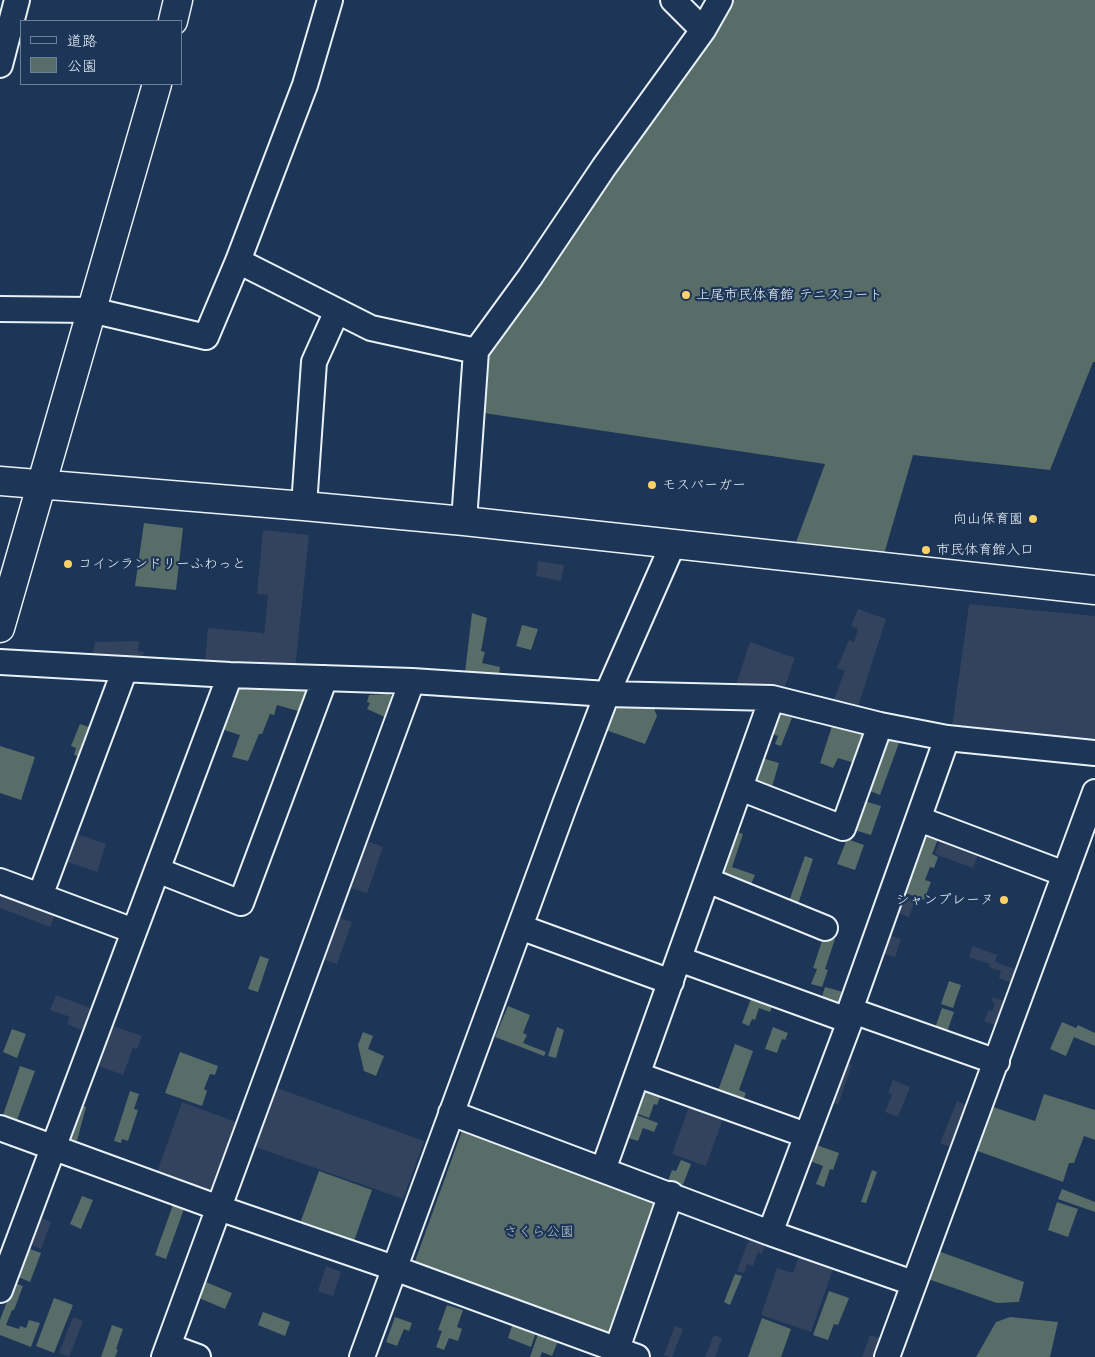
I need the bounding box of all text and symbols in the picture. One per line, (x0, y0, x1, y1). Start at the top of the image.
legend (20, 20, 182, 85)
text: 道路 (67, 31, 97, 51)
text: 公園 (67, 56, 97, 76)
place label: 上尾市民体育館 テニスコート (696, 287, 883, 303)
marker: 上尾市民体育館 テニスコート (680, 289, 692, 301)
place label: モスバーガー (662, 477, 746, 493)
marker: モスバーガー (646, 479, 658, 491)
place label: 向山保育園 (953, 511, 1023, 527)
marker: 向山保育園 (1027, 513, 1039, 525)
place label: 市民体育館入口 (936, 542, 1034, 558)
marker: 市民体育館入口 (920, 544, 932, 556)
place label: コインランドリーふわっと (78, 556, 246, 572)
marker: コインランドリーふわっと (62, 558, 74, 570)
place label: シャンプレーヌ (895, 892, 994, 908)
marker: シャンプレーヌ (998, 894, 1010, 906)
park label: さくら公園 (504, 1224, 574, 1240)

